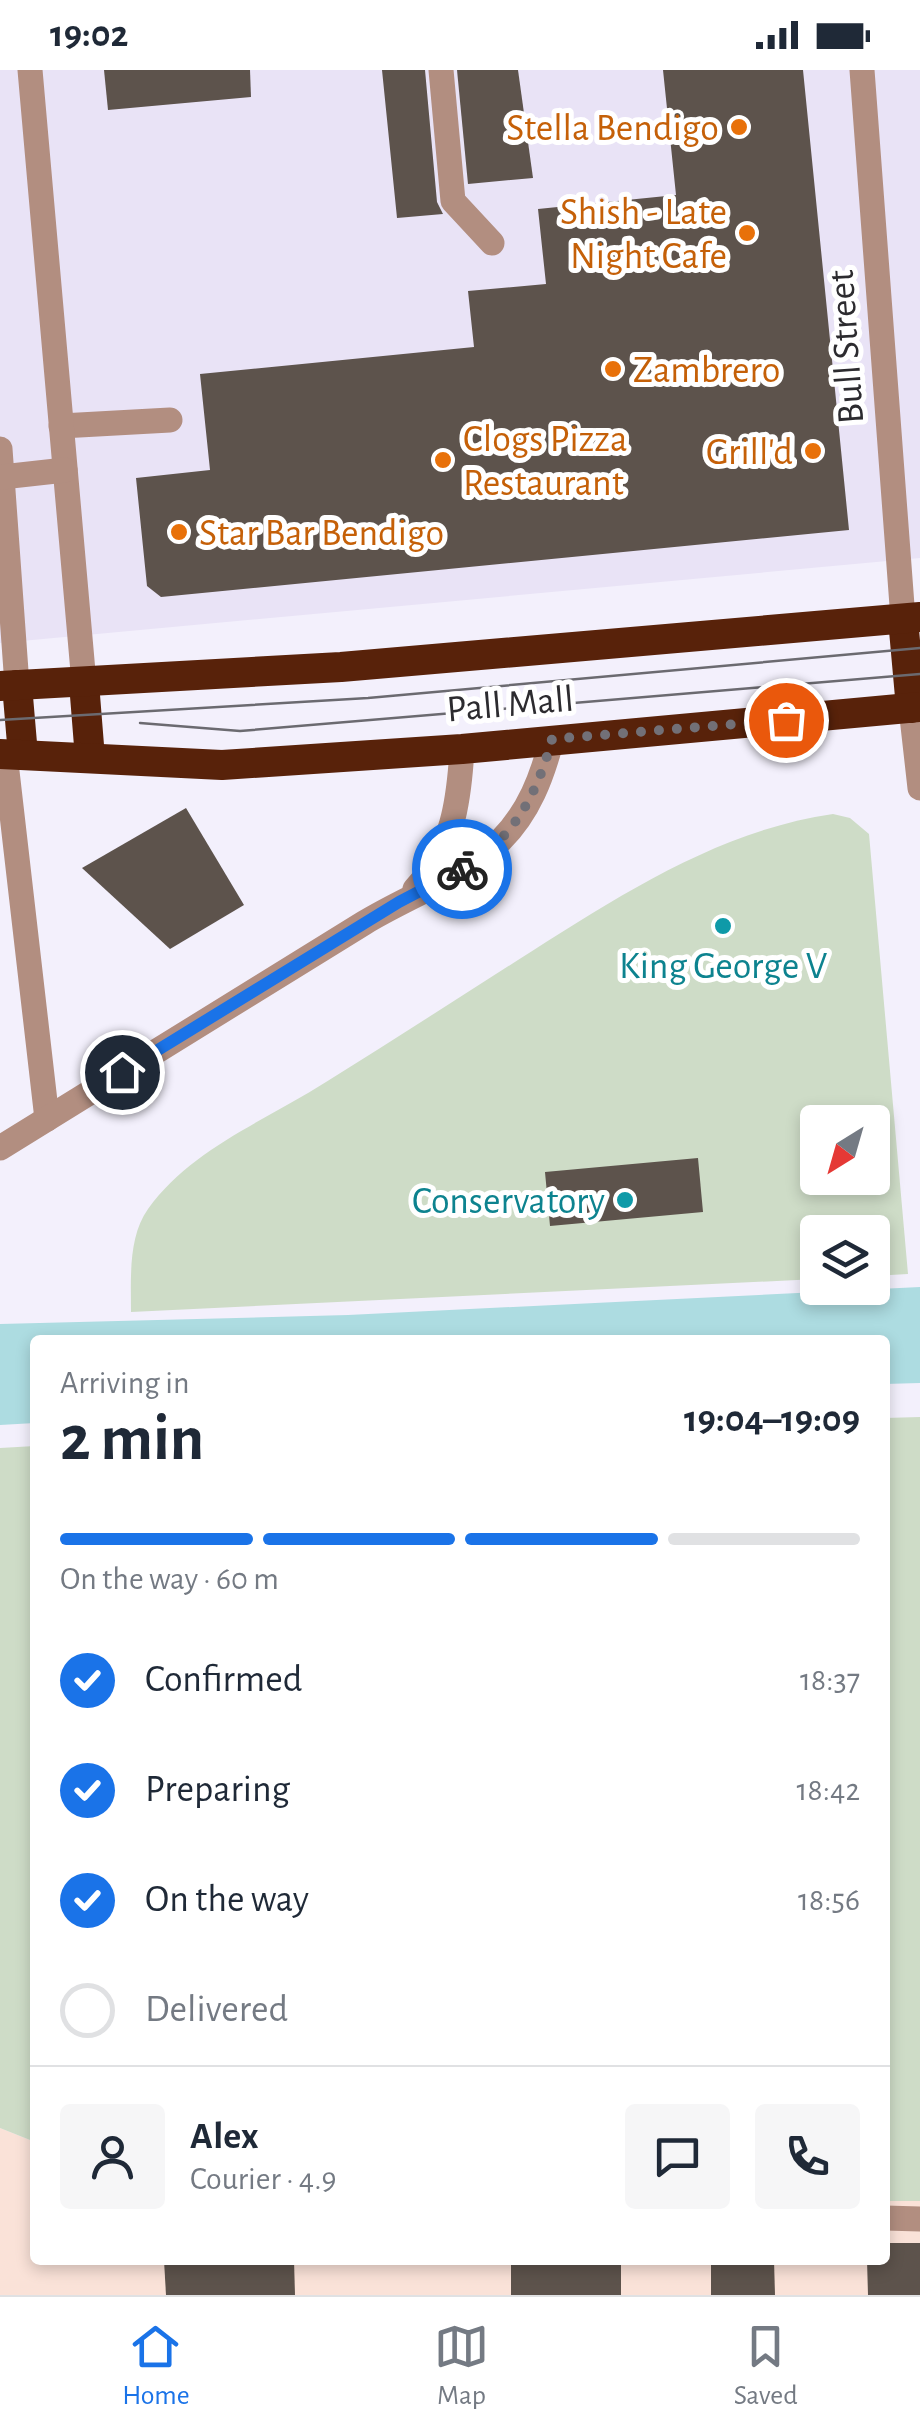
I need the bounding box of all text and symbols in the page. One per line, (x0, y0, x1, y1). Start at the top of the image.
text: 19:02 (50, 16, 128, 54)
place label: Stella Bendigo (506, 110, 719, 148)
marker: Stella Bendigo (728, 116, 750, 138)
place label: Shish - Late Night Cafe (560, 194, 727, 276)
marker: Shish - Late Night Cafe (736, 222, 758, 244)
street label: Bull Street (823, 269, 871, 425)
place label: Zambrero (633, 352, 780, 390)
marker: Zambrero (602, 358, 624, 380)
place label: Clogs Pizza Restaurant (463, 421, 627, 503)
place label: Grill'd (706, 434, 793, 472)
marker: Grill'd (802, 440, 824, 462)
marker: Clogs Pizza Restaurant (432, 449, 454, 471)
place label: Star Bar Bendigo (199, 515, 444, 553)
marker: Star Bar Bendigo (168, 521, 190, 543)
pin (744, 678, 829, 763)
street label: Pall Mall (445, 681, 575, 729)
icon: bag (759, 693, 814, 748)
courier (412, 819, 512, 919)
icon: bike (435, 842, 490, 897)
marker: King George V (712, 915, 734, 937)
place label: King George V (619, 948, 828, 986)
pin (80, 1030, 165, 1115)
icon: home (95, 1045, 150, 1100)
north arrow (800, 1105, 890, 1195)
map controls (800, 1105, 890, 1305)
place label: Conservatory (412, 1183, 605, 1221)
marker: Conservatory (614, 1189, 636, 1211)
button: layers (800, 1215, 890, 1305)
text: Arriving in (60, 1367, 189, 1399)
text: 19:04–19:09 (684, 1401, 860, 1439)
text: 2 min (60, 1407, 204, 1472)
text: On the way · 60 m (60, 1563, 279, 1595)
icon: check (60, 1653, 115, 1708)
text: Confirmed (145, 1661, 302, 1699)
text: 18:37 (800, 1664, 860, 1696)
icon: check (60, 1763, 115, 1818)
text: Preparing (145, 1771, 290, 1809)
text: 18:42 (797, 1774, 860, 1806)
icon: check (60, 1873, 115, 1928)
text: On the way (145, 1881, 309, 1919)
text: 18:56 (798, 1884, 860, 1916)
text: Delivered (145, 1991, 288, 2029)
button: person (60, 2104, 165, 2209)
button: chat (625, 2104, 730, 2209)
button: phone (755, 2104, 860, 2209)
text: Alex (190, 2118, 259, 2156)
text: Courier · 4.9 (190, 2163, 337, 2195)
tab: Home (122, 2319, 190, 2413)
tab: Map (434, 2319, 489, 2413)
tab: Saved (734, 2319, 798, 2413)

